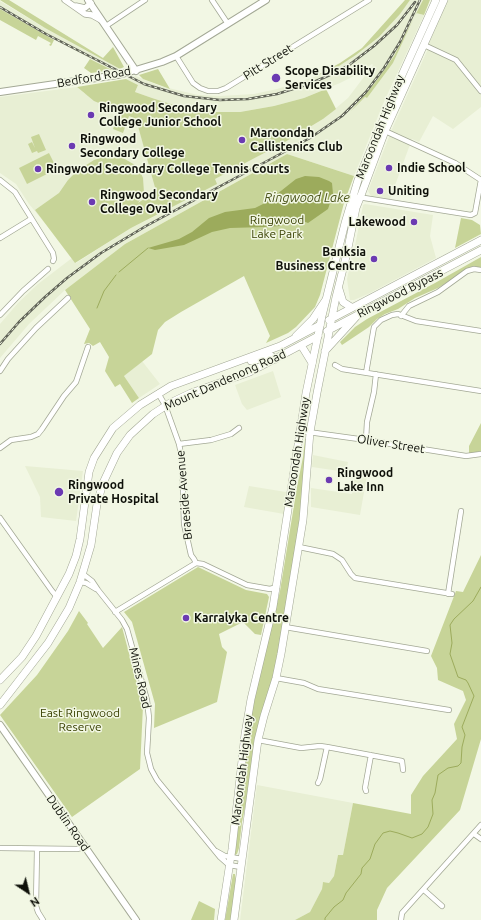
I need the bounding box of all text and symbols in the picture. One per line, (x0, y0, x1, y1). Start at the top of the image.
street label: Pitt Street (241, 41, 295, 83)
street label: Bedford Road (56, 63, 132, 91)
place label: Scope Disability Services (285, 64, 375, 92)
marker: Scope Disability Services (270, 72, 282, 84)
street label: Maroondah Highway (353, 73, 407, 181)
place label: Ringwood Secondary College Junior School (99, 101, 221, 129)
marker: Ringwood Secondary College Junior School (86, 110, 96, 120)
place label: Maroondah Callistenics Club (250, 126, 343, 154)
place label: Ringwood Secondary College (80, 132, 185, 160)
marker: Maroondah Callistenics Club (237, 135, 247, 145)
marker: Ringwood Secondary College (67, 141, 77, 151)
place label: Indie School (397, 161, 466, 175)
place label: Ringwood Secondary College Tennis Courts (46, 162, 289, 176)
marker: Indie School (384, 163, 394, 173)
marker: Ringwood Secondary College Tennis Courts (33, 164, 43, 174)
place label: Uniting (388, 184, 429, 198)
marker: Uniting (375, 186, 385, 196)
place label: Ringwood Secondary College Oval (100, 188, 218, 216)
water label: Ringwood Lake (264, 190, 350, 206)
marker: Ringwood Secondary College Oval (87, 197, 97, 207)
park label: Ringwood Lake Park (250, 213, 304, 241)
place label: Lakewood (349, 215, 406, 229)
marker: Lakewood (409, 217, 419, 227)
place label: Banksia Business Centre (276, 245, 366, 273)
marker: Banksia Business Centre (369, 254, 379, 264)
street label: Ringwood Bypass (355, 265, 445, 321)
street label: Mount Dandenong Road (162, 347, 288, 413)
street label: Maroondah Highway (281, 396, 313, 508)
street label: Oliver Street (356, 432, 426, 456)
street label: Braeside Avenue (173, 450, 195, 540)
place label: Ringwood Lake Inn (337, 466, 393, 494)
marker: Ringwood Lake Inn (324, 475, 334, 485)
place label: Ringwood Private Hospital (68, 478, 159, 506)
marker: Ringwood Private Hospital (53, 486, 65, 498)
place label: Karralyka Centre (194, 611, 289, 625)
marker: Karralyka Centre (181, 613, 191, 623)
street label: Mines Road (126, 646, 154, 710)
park label: East Ringwood Reserve (40, 706, 120, 734)
street label: Maroondah Highway (228, 714, 256, 826)
street label: Dublin Road (43, 792, 93, 854)
north arrow (8, 872, 48, 912)
text: N (28, 895, 42, 909)

